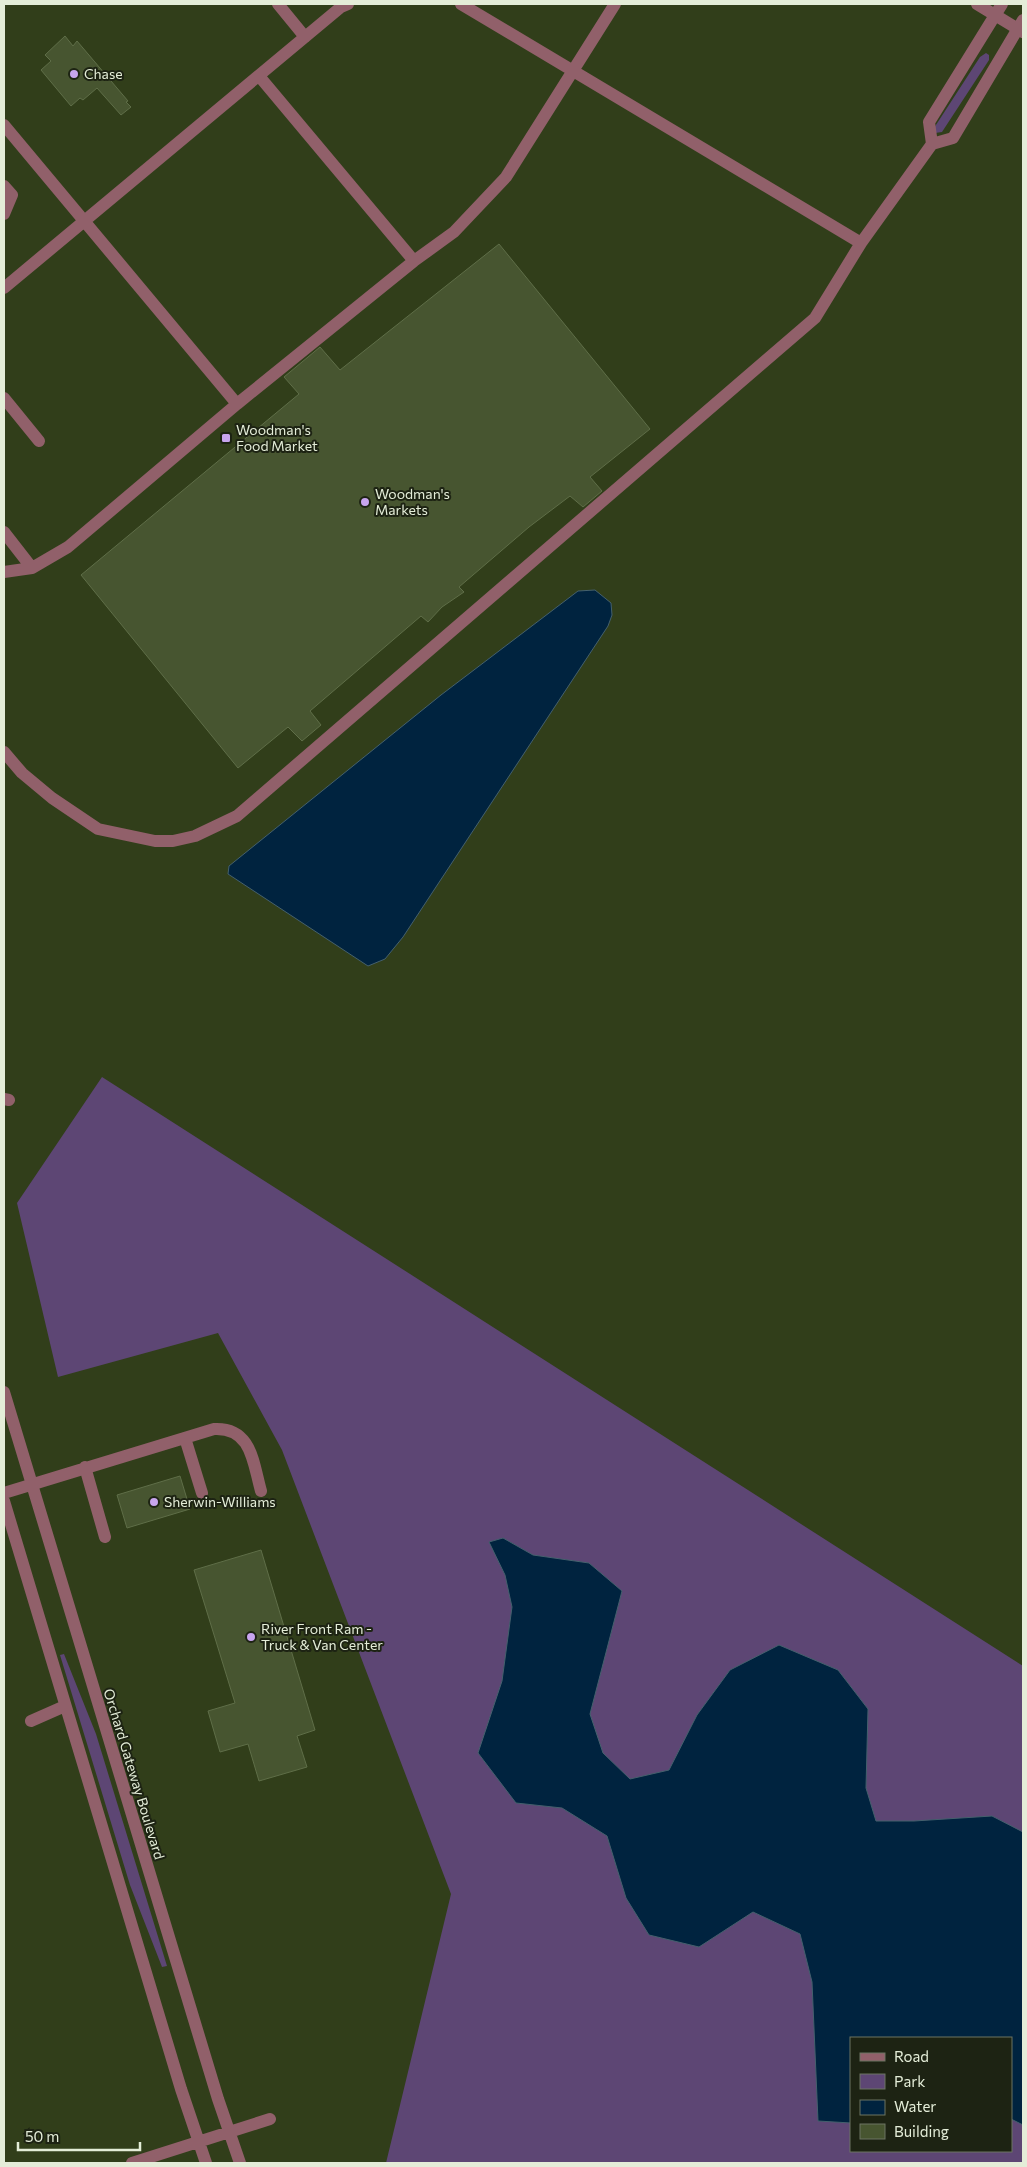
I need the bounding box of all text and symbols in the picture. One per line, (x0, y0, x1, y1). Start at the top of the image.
place label: Chase (84, 65, 123, 82)
marker: Chase (68, 68, 80, 80)
place label: Woodman's Food Market (236, 421, 318, 454)
marker: Woodman's Food Market (220, 432, 232, 444)
place label: Woodman's Markets (375, 485, 450, 518)
marker: Woodman's Markets (359, 496, 371, 508)
place label: Sherwin-Williams (164, 1493, 276, 1510)
marker: Sherwin-Williams (148, 1496, 160, 1508)
place label: River Front Ram - Truck & Van Center (261, 1620, 383, 1653)
marker: River Front Ram - Truck & Van Center (245, 1631, 257, 1643)
street label: Orchard Gateway Boulevard (100, 1686, 169, 1861)
legend (850, 2037, 1012, 2152)
text: Road (894, 2047, 929, 2065)
text: Park (894, 2072, 925, 2090)
text: Water (894, 2097, 936, 2115)
scale bar (18, 2120, 140, 2152)
text: Building (894, 2122, 949, 2140)
text: 50 m (25, 2127, 59, 2145)

